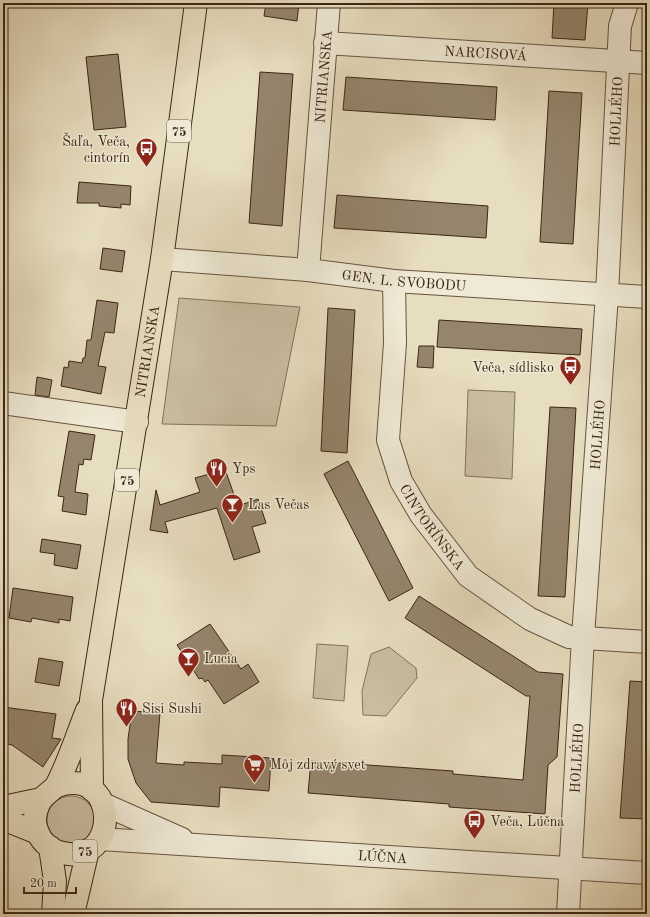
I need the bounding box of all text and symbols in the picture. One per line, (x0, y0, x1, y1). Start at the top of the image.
street label: NITRIANSKA (314, 29, 335, 124)
street label: NARCISOVÁ (444, 44, 528, 64)
street label: HOLLÉHO (607, 76, 626, 147)
road number: 75 (167, 120, 191, 142)
place label: Šaľa, Veča, cintorín (62, 132, 130, 165)
bus stop icon: Šaľa, Veča, cintorín (133, 136, 159, 169)
street label: GEN. L. SVOBODU (341, 268, 467, 294)
street label: NITRIANSKA (134, 304, 162, 399)
bus stop icon: Veča, sídlisko (557, 354, 583, 387)
place label: Veča, sídlisko (472, 361, 554, 375)
street label: HOLLÉHO (589, 399, 608, 470)
restaurant icon: Yps (204, 455, 230, 488)
place label: Yps (232, 462, 256, 476)
road number: 75 (115, 469, 139, 491)
street label: CINTORÍNSKA (397, 482, 467, 573)
bar icon: Las Večas (220, 491, 246, 524)
place label: Las Večas (248, 498, 309, 512)
bar icon: Lucia (176, 645, 202, 678)
place label: Lucia (204, 652, 238, 666)
restaurant icon: Sisi Sushi (114, 695, 140, 728)
place label: Sisi Sushi (142, 702, 202, 716)
street label: HOLLÉHO (568, 723, 586, 794)
supermarket icon: Môj zdravý svet (242, 751, 268, 784)
place label: Môj zdravý svet (270, 758, 366, 772)
bus stop icon: Veča, Lúčna (462, 808, 488, 841)
place label: Veča, Lúčna (490, 815, 564, 829)
road number: 75 (73, 840, 97, 862)
street label: LÚČNA (357, 846, 408, 866)
scale bar (24, 869, 76, 895)
text: 20 m (30, 878, 57, 890)

